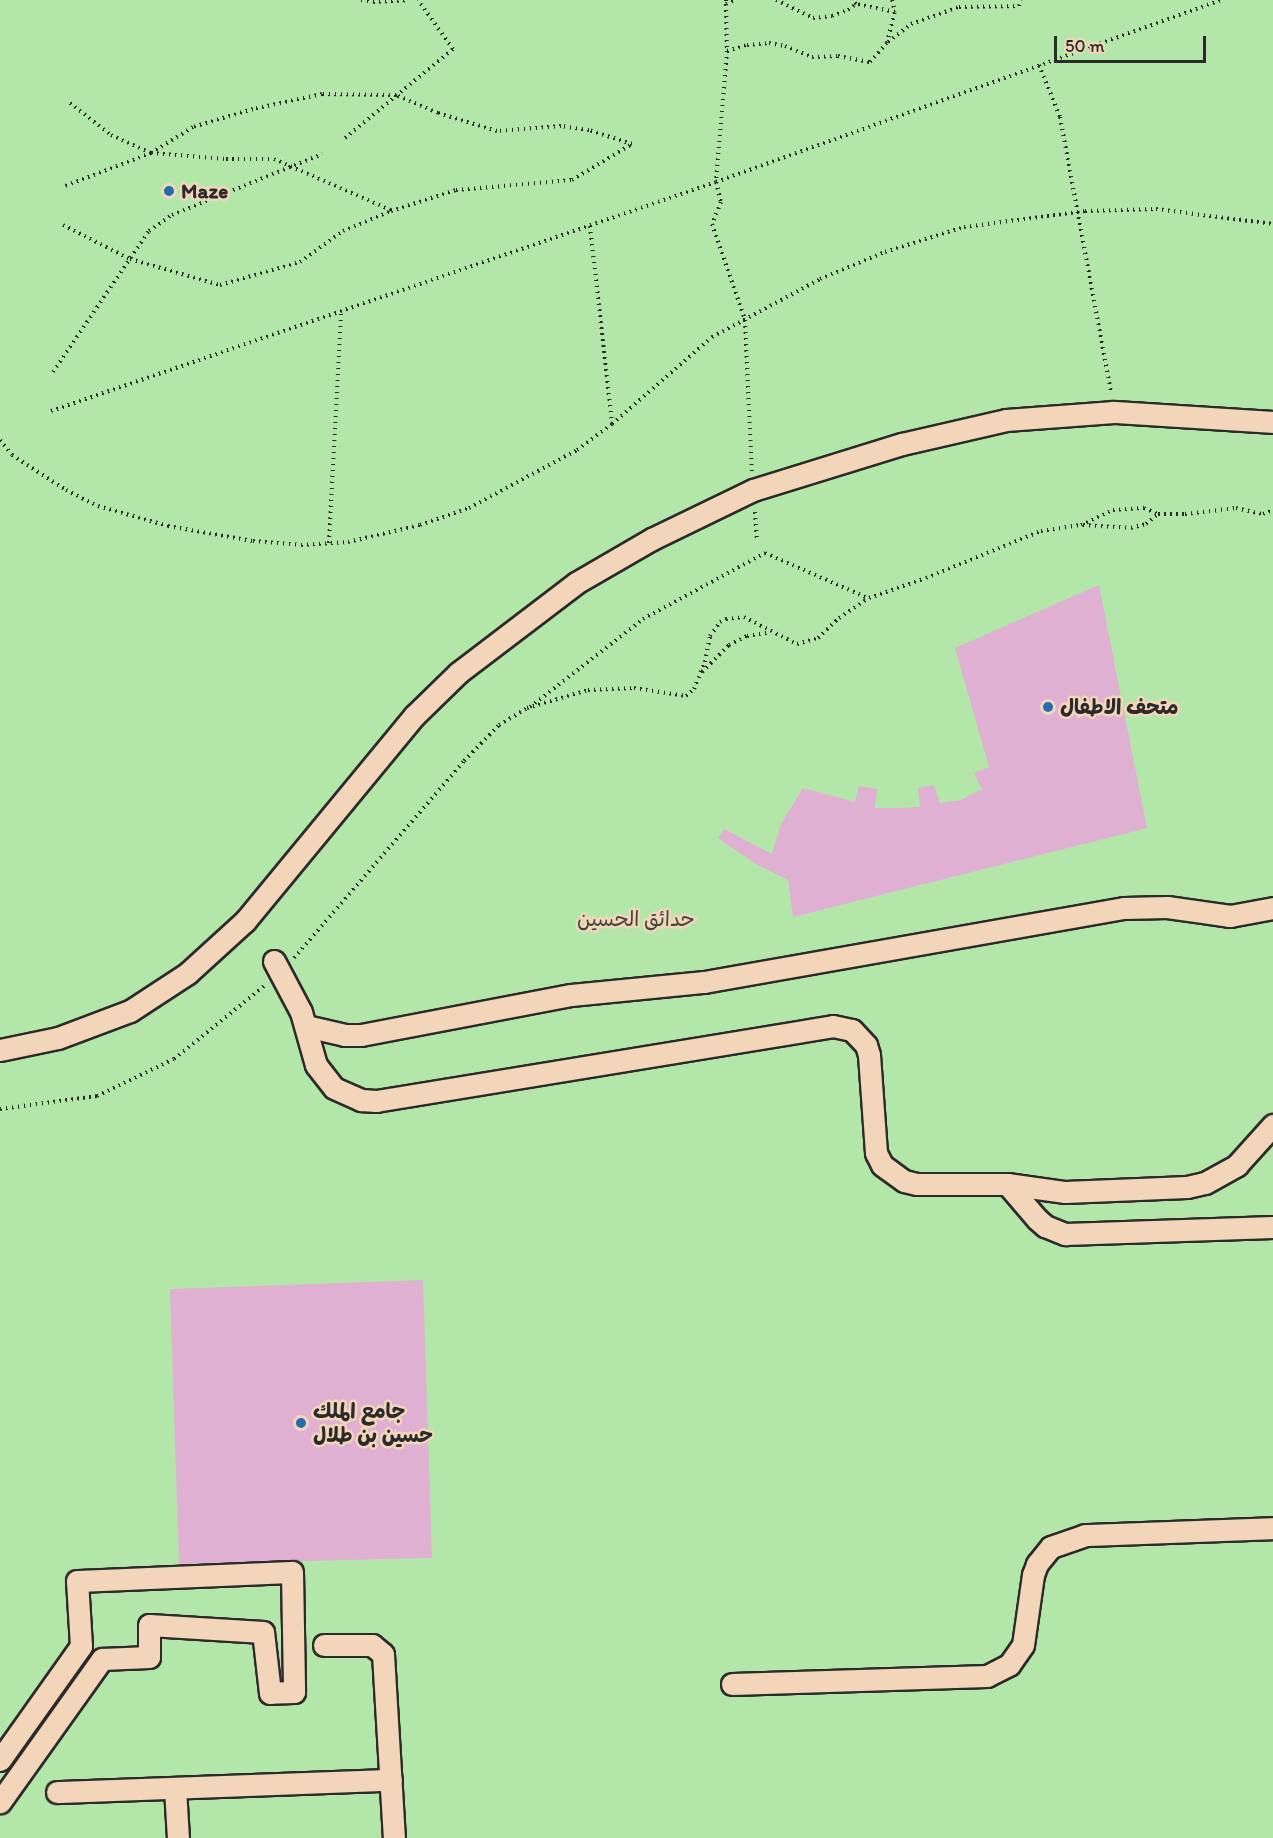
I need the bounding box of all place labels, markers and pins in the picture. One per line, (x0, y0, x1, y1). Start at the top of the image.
place label: Maze (181, 178, 228, 204)
marker: Maze (162, 184, 176, 198)
place label: متحف الاطفال (1060, 694, 1179, 720)
marker: متحف الاطفال (1041, 700, 1055, 714)
place label: جامع الملك حسين بن طلال (313, 1398, 433, 1448)
marker: جامع الملك حسين بن طلال (294, 1416, 308, 1430)

